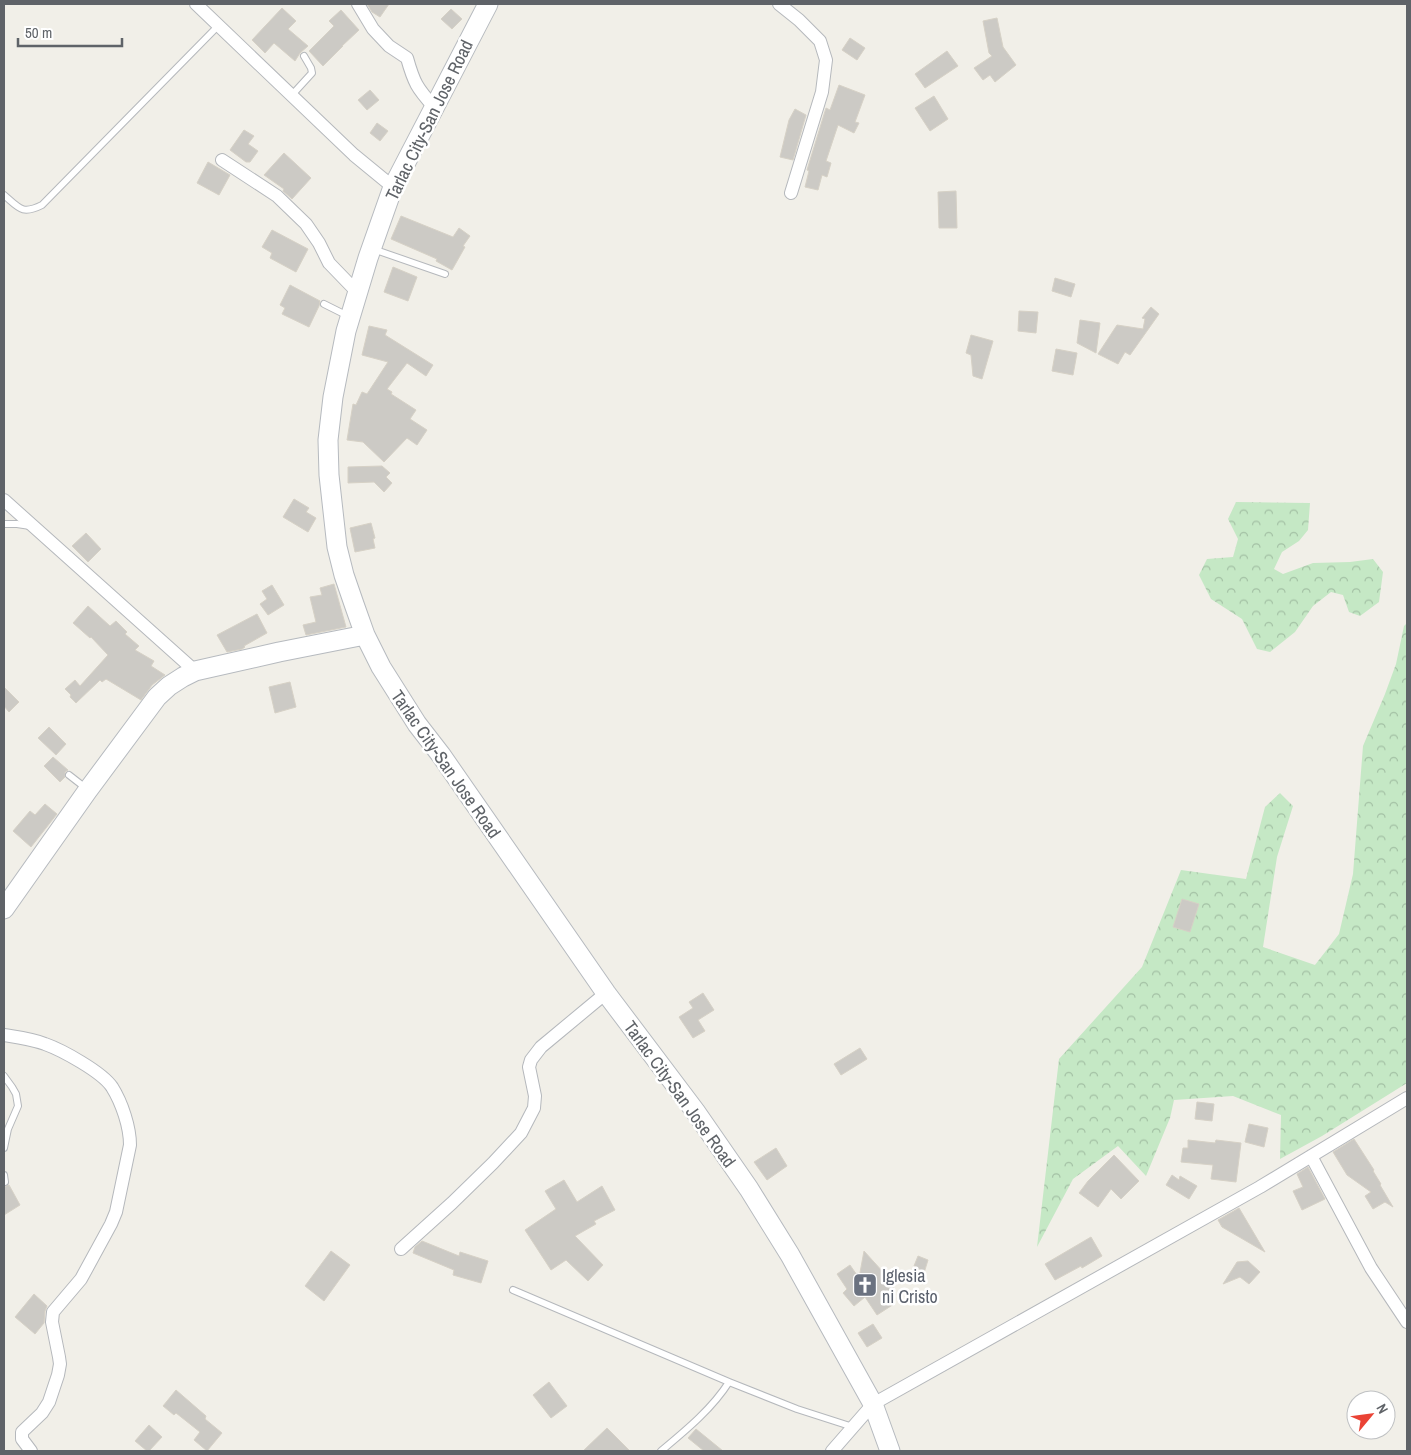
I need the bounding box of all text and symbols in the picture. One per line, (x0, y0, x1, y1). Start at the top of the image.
scale bar (18, 15, 121, 47)
text: 50 m (25, 22, 52, 43)
street label: Tarlac City-San Jose Road (379, 35, 479, 205)
street label: Tarlac City-San Jose Road (385, 685, 507, 843)
street label: Tarlac City-San Jose Road (618, 1016, 742, 1172)
place label: Iglesia ni Cristo (882, 1263, 938, 1309)
church icon: Iglesia ni Cristo (852, 1272, 878, 1298)
north arrow (1346, 1390, 1396, 1440)
text: N (1372, 1401, 1392, 1417)

